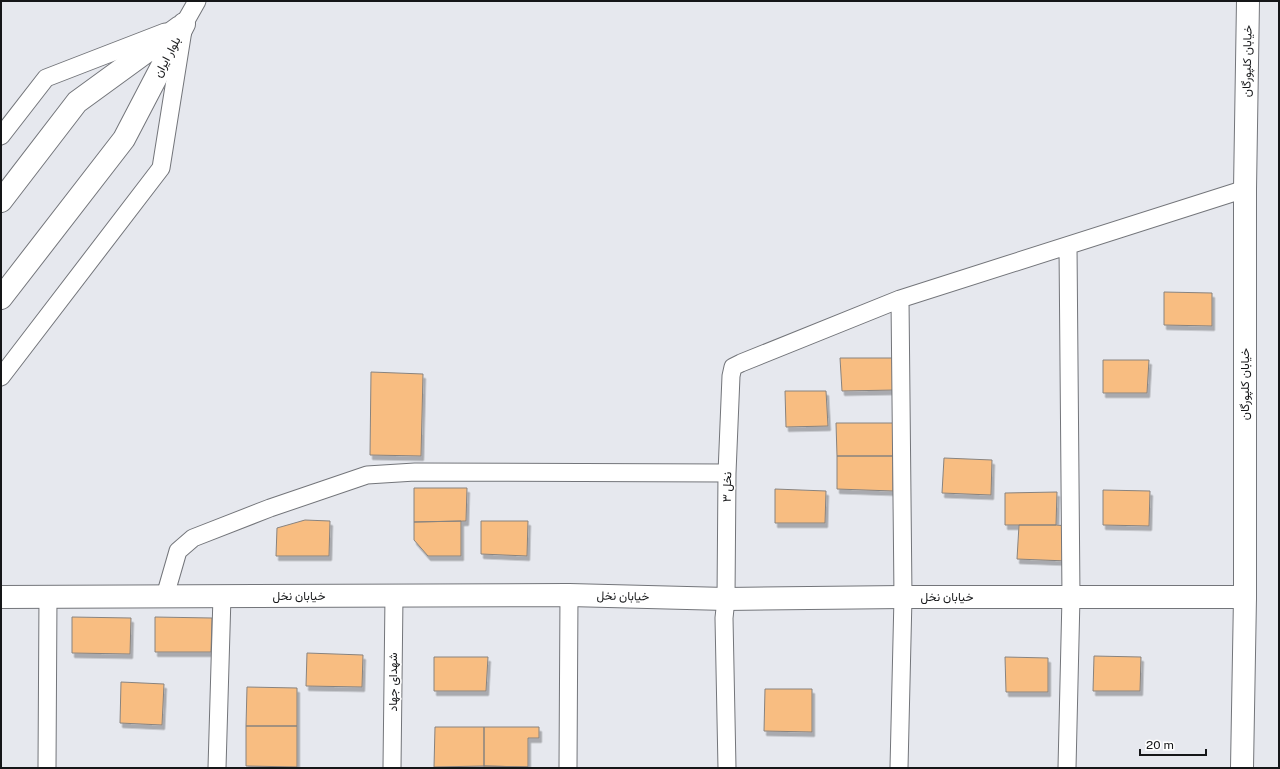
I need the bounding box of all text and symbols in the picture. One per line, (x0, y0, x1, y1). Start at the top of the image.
street label: خیابان کلپورگان (1239, 25, 1256, 97)
street label: بلوار ایران (150, 34, 184, 80)
street label: خیابان کلپورگان (1238, 348, 1253, 420)
street label: نخل ۳ (720, 472, 735, 502)
street label: خیابان نخل (273, 589, 325, 604)
street label: خیابان نخل (596, 589, 650, 604)
street label: خیابان نخل (921, 590, 973, 605)
street label: شهدای جهاد (386, 653, 401, 711)
scale bar (1140, 731, 1206, 757)
text: 20 m (1146, 738, 1174, 752)

